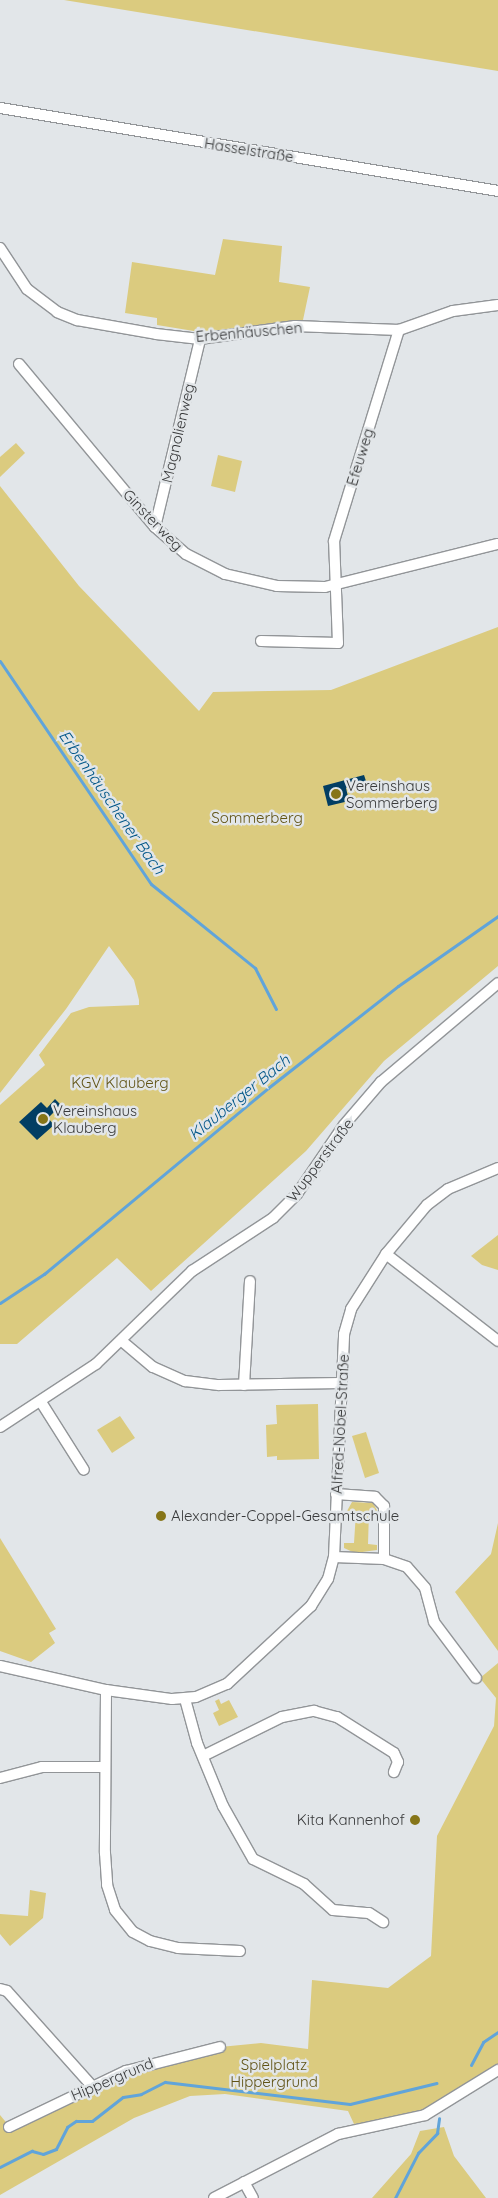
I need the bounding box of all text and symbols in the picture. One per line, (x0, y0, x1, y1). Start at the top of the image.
street label: Hasselstraße (203, 134, 295, 166)
street label: Erbenhäuschen (195, 318, 303, 346)
street label: Magnolienweg (158, 382, 198, 484)
street label: Efeuweg (343, 426, 377, 488)
street label: Ginsterweg (119, 486, 187, 554)
water label: Erbenhäuschener Bach (55, 726, 169, 878)
place label: Vereinshaus Sommerberg (346, 776, 438, 811)
marker: Vereinshaus Sommerberg (330, 788, 342, 800)
park label: Sommerberg (211, 809, 303, 827)
water label: Klauberger Bach (185, 1050, 293, 1144)
park label: KGV Klauberg (71, 1074, 169, 1092)
place label: Vereinshaus Klauberg (53, 1101, 137, 1136)
marker: Vereinshaus Klauberg (37, 1113, 49, 1125)
street label: Wupperstraße (283, 1115, 357, 1205)
street label: Alfred-Nobel-Straße (327, 1354, 353, 1494)
place label: Alexander-Coppel-Gesamtschule (171, 1507, 399, 1525)
marker: Alexander-Coppel-Gesamtschule (155, 1510, 167, 1522)
place label: Kita Kannenhof (297, 1811, 405, 1829)
marker: Kita Kannenhof (409, 1814, 421, 1826)
street label: Hippergrund (68, 2054, 156, 2104)
park label: Spielplatz Hippergrund (230, 2055, 318, 2090)

